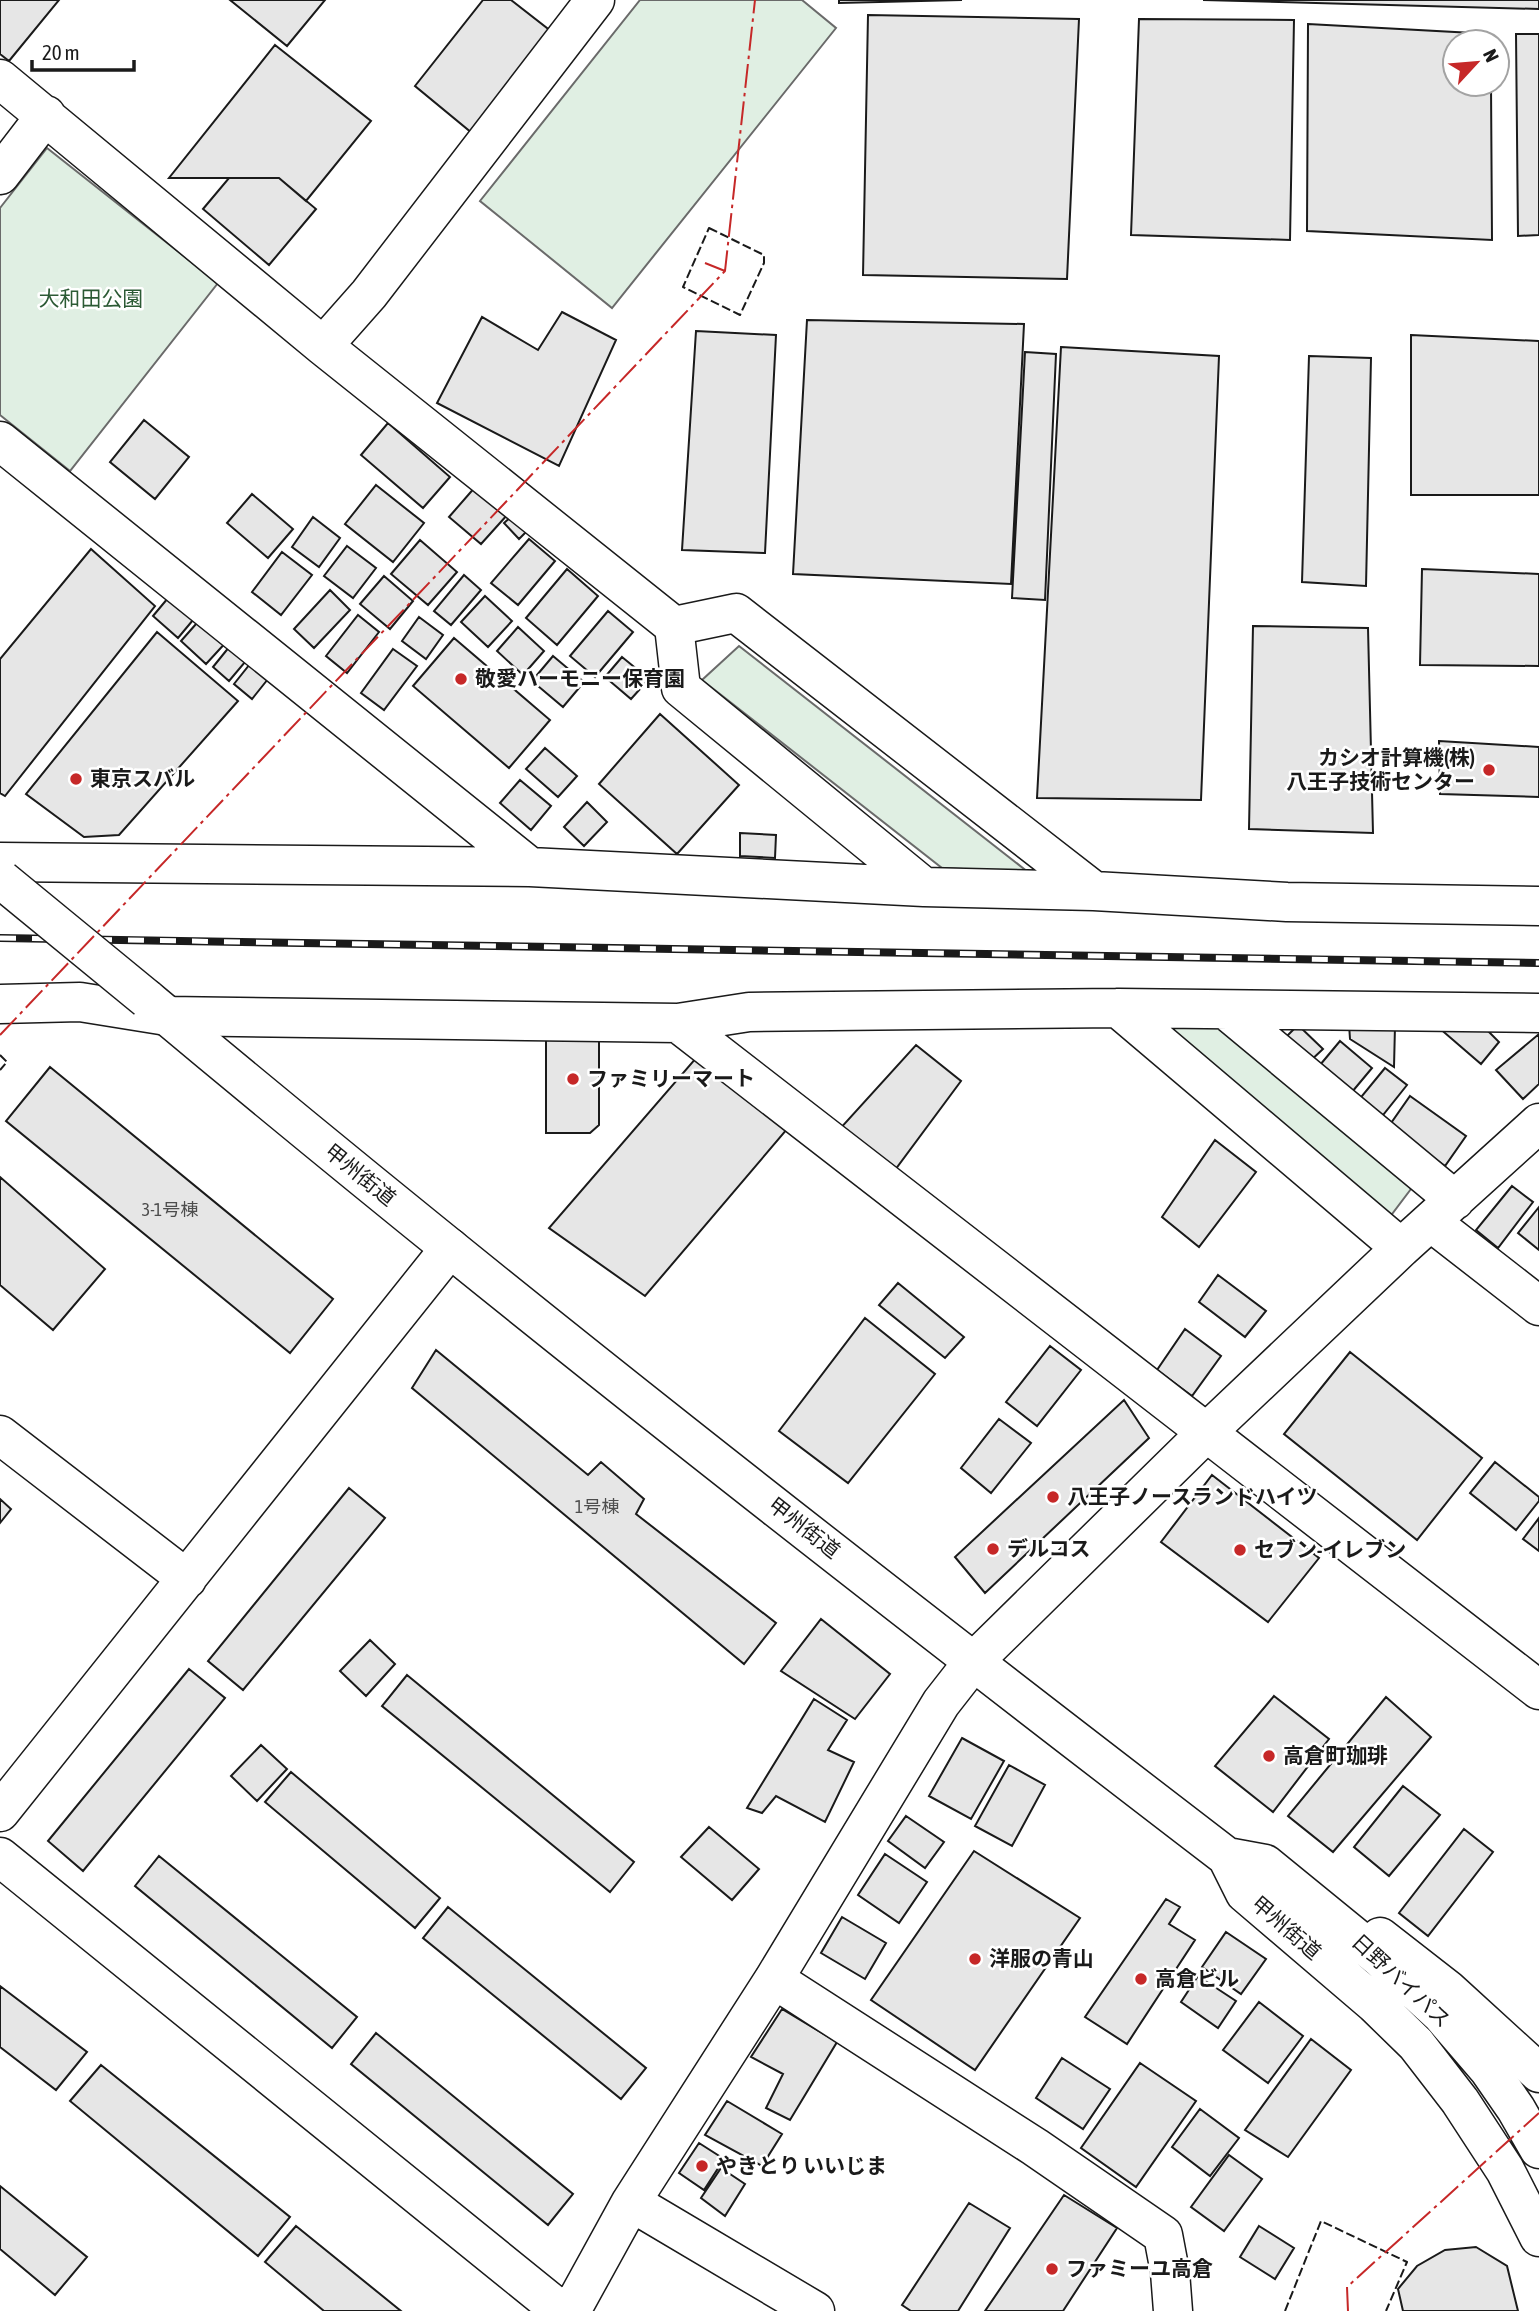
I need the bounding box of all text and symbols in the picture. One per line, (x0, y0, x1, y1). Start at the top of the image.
scale bar (32, 28, 133, 72)
north arrow (1441, 28, 1511, 98)
text: 20 m (42, 40, 80, 64)
text: N (1479, 46, 1504, 65)
park label: 大和田公園 (39, 286, 144, 310)
place label: 敬愛ハーモニー保育園 (475, 666, 685, 690)
marker: 敬愛ハーモニー保育園 (453, 671, 469, 687)
place label: カシオ計算機(株) 八王子技術センター (1286, 745, 1475, 793)
marker: カシオ計算機(株) 八王子技術センター (1481, 762, 1497, 778)
place label: 東京スバル (90, 766, 195, 790)
marker: 東京スバル (68, 771, 84, 787)
place label: ファミリーマート (587, 1066, 755, 1090)
marker: ファミリーマート (565, 1071, 581, 1087)
street label: 甲州街道 (320, 1138, 401, 1210)
house number: 3-1号棟 (142, 1199, 198, 1220)
place label: 八王子ノースランドハイツ (1067, 1484, 1318, 1508)
marker: 八王子ノースランドハイツ (1045, 1489, 1061, 1505)
street label: 甲州街道 (764, 1492, 845, 1563)
house number: 1号棟 (575, 1496, 619, 1517)
place label: デルコス (1007, 1536, 1091, 1560)
place label: セブン-イレブン (1254, 1537, 1406, 1561)
marker: デルコス (985, 1541, 1001, 1557)
marker: セブン-イレブン (1232, 1542, 1248, 1558)
place label: 高倉町珈琲 (1283, 1743, 1388, 1767)
marker: 高倉町珈琲 (1261, 1748, 1277, 1764)
street label: 甲州街道 (1247, 1891, 1326, 1964)
street label: 日野バイパス (1348, 1929, 1456, 2032)
place label: 洋服の青山 (989, 1946, 1094, 1970)
marker: 洋服の青山 (967, 1951, 983, 1967)
place label: 高倉ビル (1155, 1966, 1239, 1990)
marker: 高倉ビル (1133, 1971, 1149, 1987)
place label: やきとり いいじま (716, 2153, 887, 2177)
marker: やきとり いいじま (694, 2158, 710, 2174)
place label: ファミーユ高倉 (1066, 2256, 1213, 2280)
marker: ファミーユ高倉 (1044, 2261, 1060, 2277)

